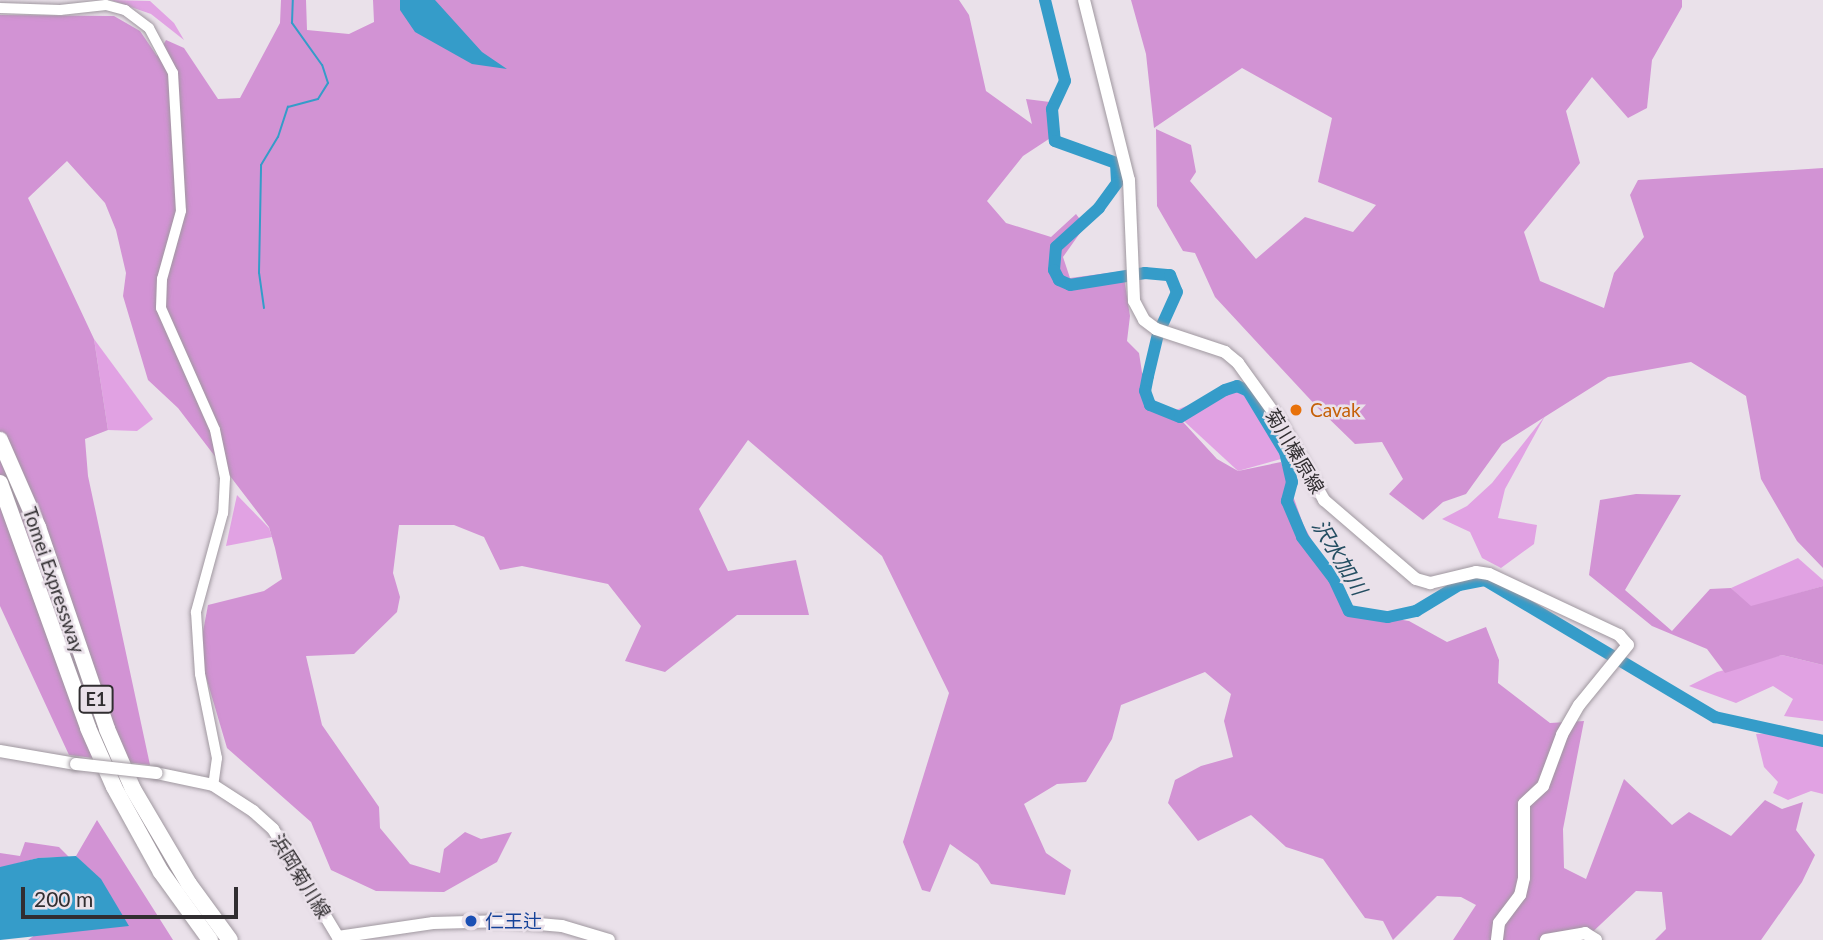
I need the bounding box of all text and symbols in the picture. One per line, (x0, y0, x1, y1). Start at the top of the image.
place label: Cavak (1310, 399, 1361, 421)
marker: Cavak (1288, 402, 1304, 418)
street label: 菊川榛原線 (1261, 404, 1329, 498)
street label: Tomei Expressway (18, 504, 90, 656)
water label: 沢水加川 (1308, 515, 1372, 599)
road number: E1 (78, 684, 114, 714)
street label: 浜岡菊川線 (266, 830, 336, 922)
scale bar (24, 874, 242, 918)
text: 200 m (34, 886, 93, 911)
place label: 仁王辻 (485, 910, 542, 932)
marker: 仁王辻 (463, 913, 479, 929)

